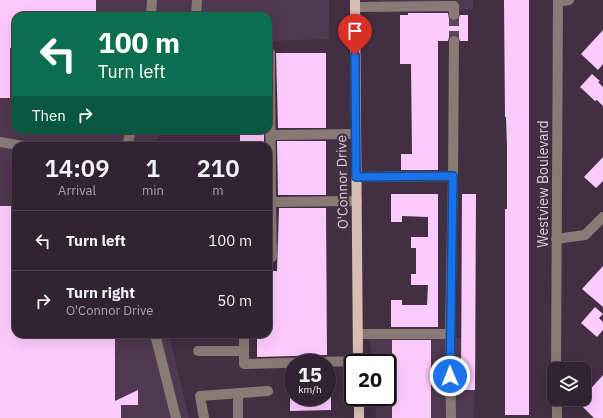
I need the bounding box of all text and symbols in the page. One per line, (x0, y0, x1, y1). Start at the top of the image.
pin (338, 14, 372, 55)
icon: arrive (344, 20, 366, 42)
text: 100 m (98, 24, 180, 61)
icon: left (32, 28, 84, 80)
text: Turn left (98, 60, 166, 83)
icon: right (74, 104, 96, 126)
text: Then (32, 106, 66, 125)
street label: Westview Boulevard (534, 120, 552, 248)
street label: O'Connor Drive (332, 134, 352, 229)
text: 14:09 (44, 152, 110, 184)
text: 1 (146, 152, 160, 184)
text: 210 (196, 152, 240, 184)
text: Arrival (58, 182, 96, 199)
text: min (142, 182, 164, 199)
text: m (212, 182, 224, 199)
icon: left (32, 230, 54, 252)
text: Turn left (66, 231, 126, 250)
text: 100 m (208, 231, 252, 250)
text: Turn right (66, 283, 135, 302)
icon: right (32, 290, 54, 312)
text: 50 m (217, 291, 252, 310)
text: O'Connor Drive (66, 302, 154, 319)
speed limit sign: 20 (344, 354, 396, 406)
position arrow (429, 355, 471, 397)
text: 15 (298, 361, 322, 388)
map controls (547, 362, 591, 406)
button: layers (547, 362, 591, 406)
text: km/h (298, 383, 322, 396)

